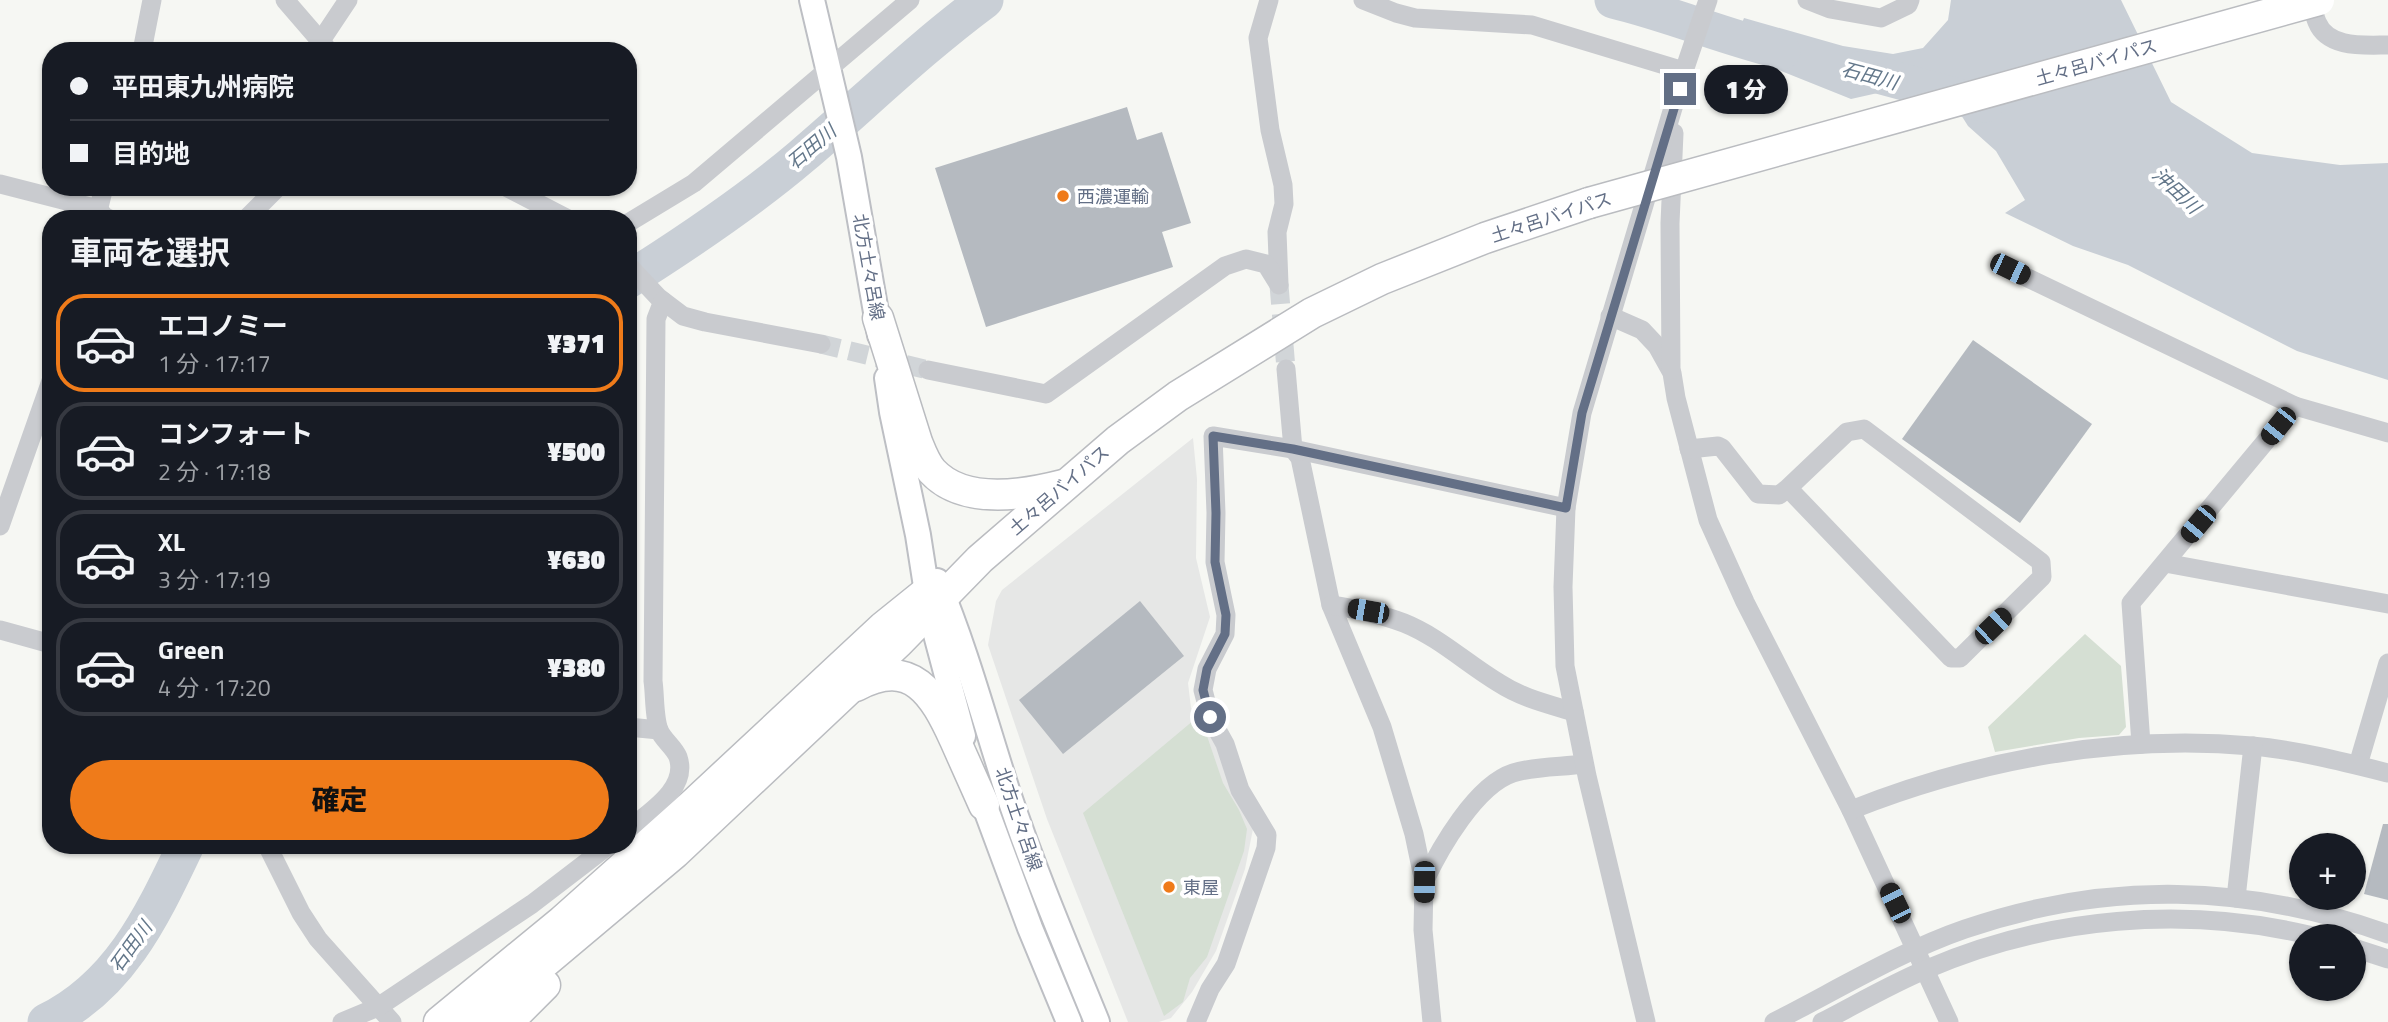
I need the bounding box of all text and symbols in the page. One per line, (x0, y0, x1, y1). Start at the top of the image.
street label: 土々呂バイパス (2032, 32, 2160, 92)
water label: 石田川 (1839, 54, 1903, 97)
callout: 1 分 (1704, 64, 1788, 114)
text: 平田東九州病院 (112, 67, 294, 106)
text: 1 分 (1726, 72, 1766, 107)
route end (1664, 73, 1696, 105)
water label: 石田川 (780, 115, 844, 175)
text: 目的地 (112, 134, 190, 173)
water label: 沖田川 (2146, 160, 2209, 221)
place label: 西濃運輸 (1077, 183, 1149, 210)
street label: 土々呂バイパス (1487, 185, 1615, 249)
marker: 西濃運輸 (1055, 188, 1071, 204)
street label: 北方土々呂線 (846, 211, 892, 323)
text: 車両を選択 (70, 228, 230, 276)
car (1987, 250, 2034, 288)
text: エコノミー (158, 306, 288, 345)
icon: car (74, 312, 137, 375)
text: ¥371 (547, 324, 605, 363)
text: 1 分 · 17:17 (158, 346, 271, 381)
car (2257, 403, 2300, 449)
text: コンフォート (158, 414, 313, 453)
icon: car (74, 420, 137, 483)
text: ¥500 (547, 432, 605, 471)
street label: 土々呂バイパス (1003, 439, 1115, 541)
text: 2 分 · 17:18 (158, 454, 271, 489)
car (2177, 501, 2220, 547)
text: XL (158, 522, 185, 561)
icon: car (74, 528, 137, 591)
text: ¥630 (547, 540, 605, 579)
text: 3 分 · 17:19 (158, 562, 271, 597)
car (1346, 597, 1391, 625)
car (1971, 604, 2016, 648)
text: Green (158, 630, 224, 669)
icon: car (74, 636, 137, 699)
text: ¥380 (547, 648, 605, 687)
text: 4 分 · 17:20 (158, 670, 271, 705)
route start (1194, 701, 1226, 733)
button: 確定 (70, 760, 609, 840)
street label: 北方土々呂線 (989, 764, 1049, 874)
map controls (2289, 833, 2366, 1001)
button: + (2289, 833, 2366, 910)
car (1414, 861, 1435, 903)
place label: 東屋 (1183, 874, 1219, 901)
marker: 東屋 (1161, 879, 1177, 895)
car (1877, 880, 1914, 926)
water label: 石田川 (102, 913, 160, 978)
button: − (2289, 924, 2366, 1001)

